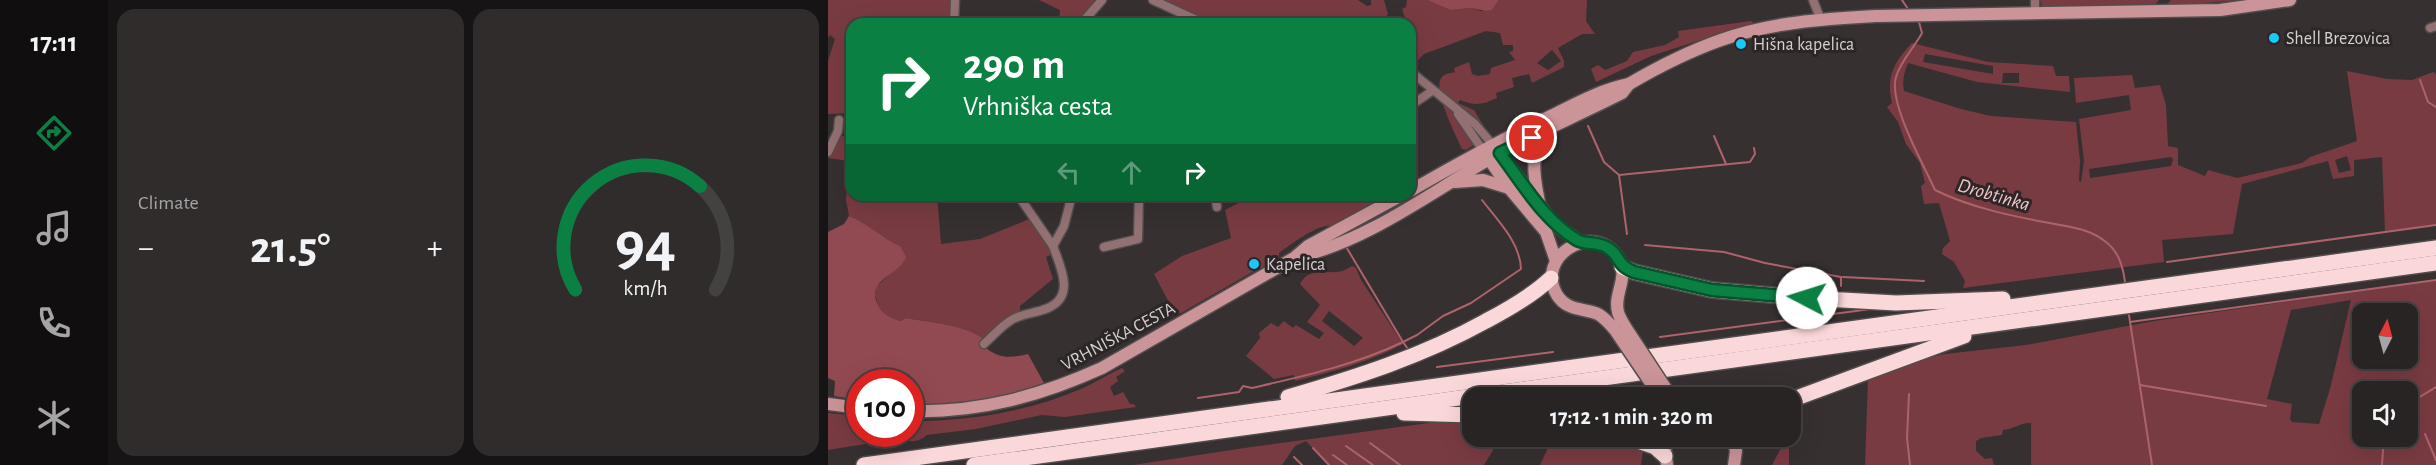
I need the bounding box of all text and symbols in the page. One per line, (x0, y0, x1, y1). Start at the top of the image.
text: 17:11 (30, 29, 78, 56)
place label: Shell Brezovica (2286, 30, 2390, 48)
marker: Shell Brezovica (2267, 31, 2281, 45)
place label: Hišna kapelica (1753, 36, 1854, 54)
marker: Hišna kapelica (1734, 37, 1748, 51)
icon: right (864, 42, 942, 120)
text: 290 m (963, 44, 1065, 86)
text: Vrhniška cesta (963, 93, 1113, 120)
icon: directions (33, 112, 75, 154)
pin (1506, 112, 1557, 163)
icon: arrive (1515, 121, 1548, 154)
icon: left (1052, 156, 1085, 189)
icon: ahead (1115, 156, 1148, 189)
icon: right (1178, 156, 1211, 189)
water label: Drobtinka (1955, 175, 2032, 215)
text: Climate (138, 193, 199, 213)
icon: music (33, 207, 75, 249)
text: 94 (615, 214, 677, 276)
text: 21.5° (250, 226, 330, 271)
text: − (138, 232, 154, 265)
text: + (427, 232, 442, 265)
place label: Kapelica (1266, 256, 1325, 274)
marker: Kapelica (1247, 257, 1261, 271)
position arrow (1775, 266, 1839, 330)
text: km/h (624, 278, 668, 299)
street label: VRHNIŠKA CESTA (1057, 296, 1179, 374)
icon: phone (33, 302, 75, 344)
north arrow (2352, 303, 2418, 369)
map controls (2352, 303, 2418, 447)
speed limit sign: 100 (846, 369, 924, 447)
button: sound (2352, 381, 2418, 447)
icon: climate (33, 397, 75, 439)
text: 17:12 · 1 min · 320 m (1550, 406, 1713, 428)

